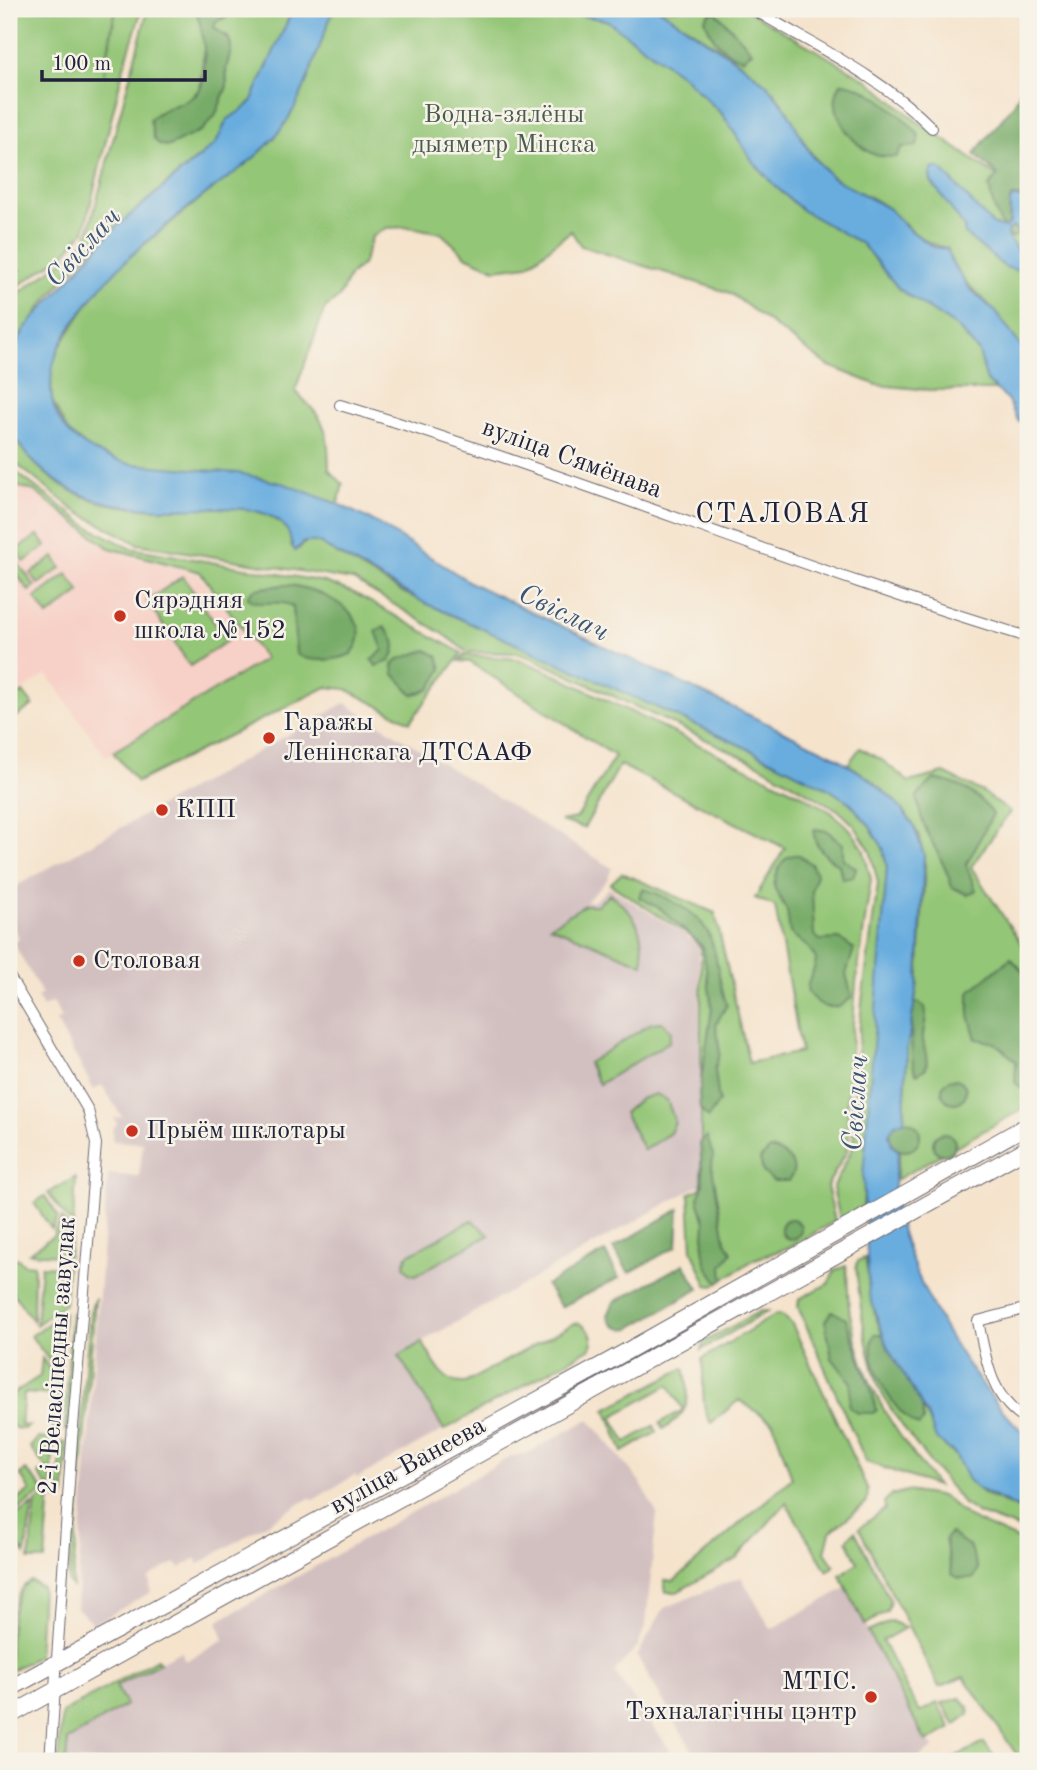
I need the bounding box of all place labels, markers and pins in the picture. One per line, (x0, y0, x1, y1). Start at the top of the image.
place label: Сярэдняя школа №152 (134, 588, 286, 644)
marker: Сярэдняя школа №152 (112, 608, 128, 624)
place label: Гаражы Ленінскага ДТСААФ (283, 710, 532, 766)
marker: Гаражы Ленінскага ДТСААФ (261, 730, 277, 746)
place label: КПП (176, 797, 236, 823)
marker: КПП (154, 802, 170, 818)
place label: Столовая (93, 948, 200, 974)
marker: Столовая (71, 953, 87, 969)
place label: Прыём шклотары (146, 1118, 346, 1144)
marker: Прыём шклотары (124, 1123, 140, 1139)
place label: МТІС. Тэхналагічны цэнтр (625, 1669, 857, 1725)
marker: МТІС. Тэхналагічны цэнтр (863, 1689, 879, 1705)

